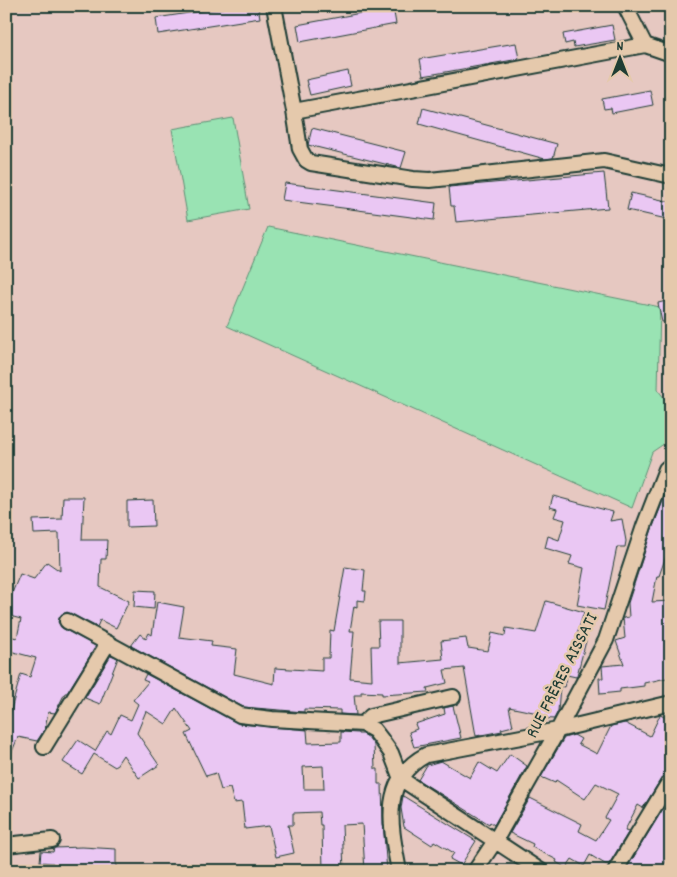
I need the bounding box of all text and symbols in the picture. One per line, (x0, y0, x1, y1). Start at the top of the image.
north arrow (594, 32, 644, 82)
text: N (617, 37, 624, 57)
street label: RUE FRÈRES AISSATI (521, 609, 606, 743)

